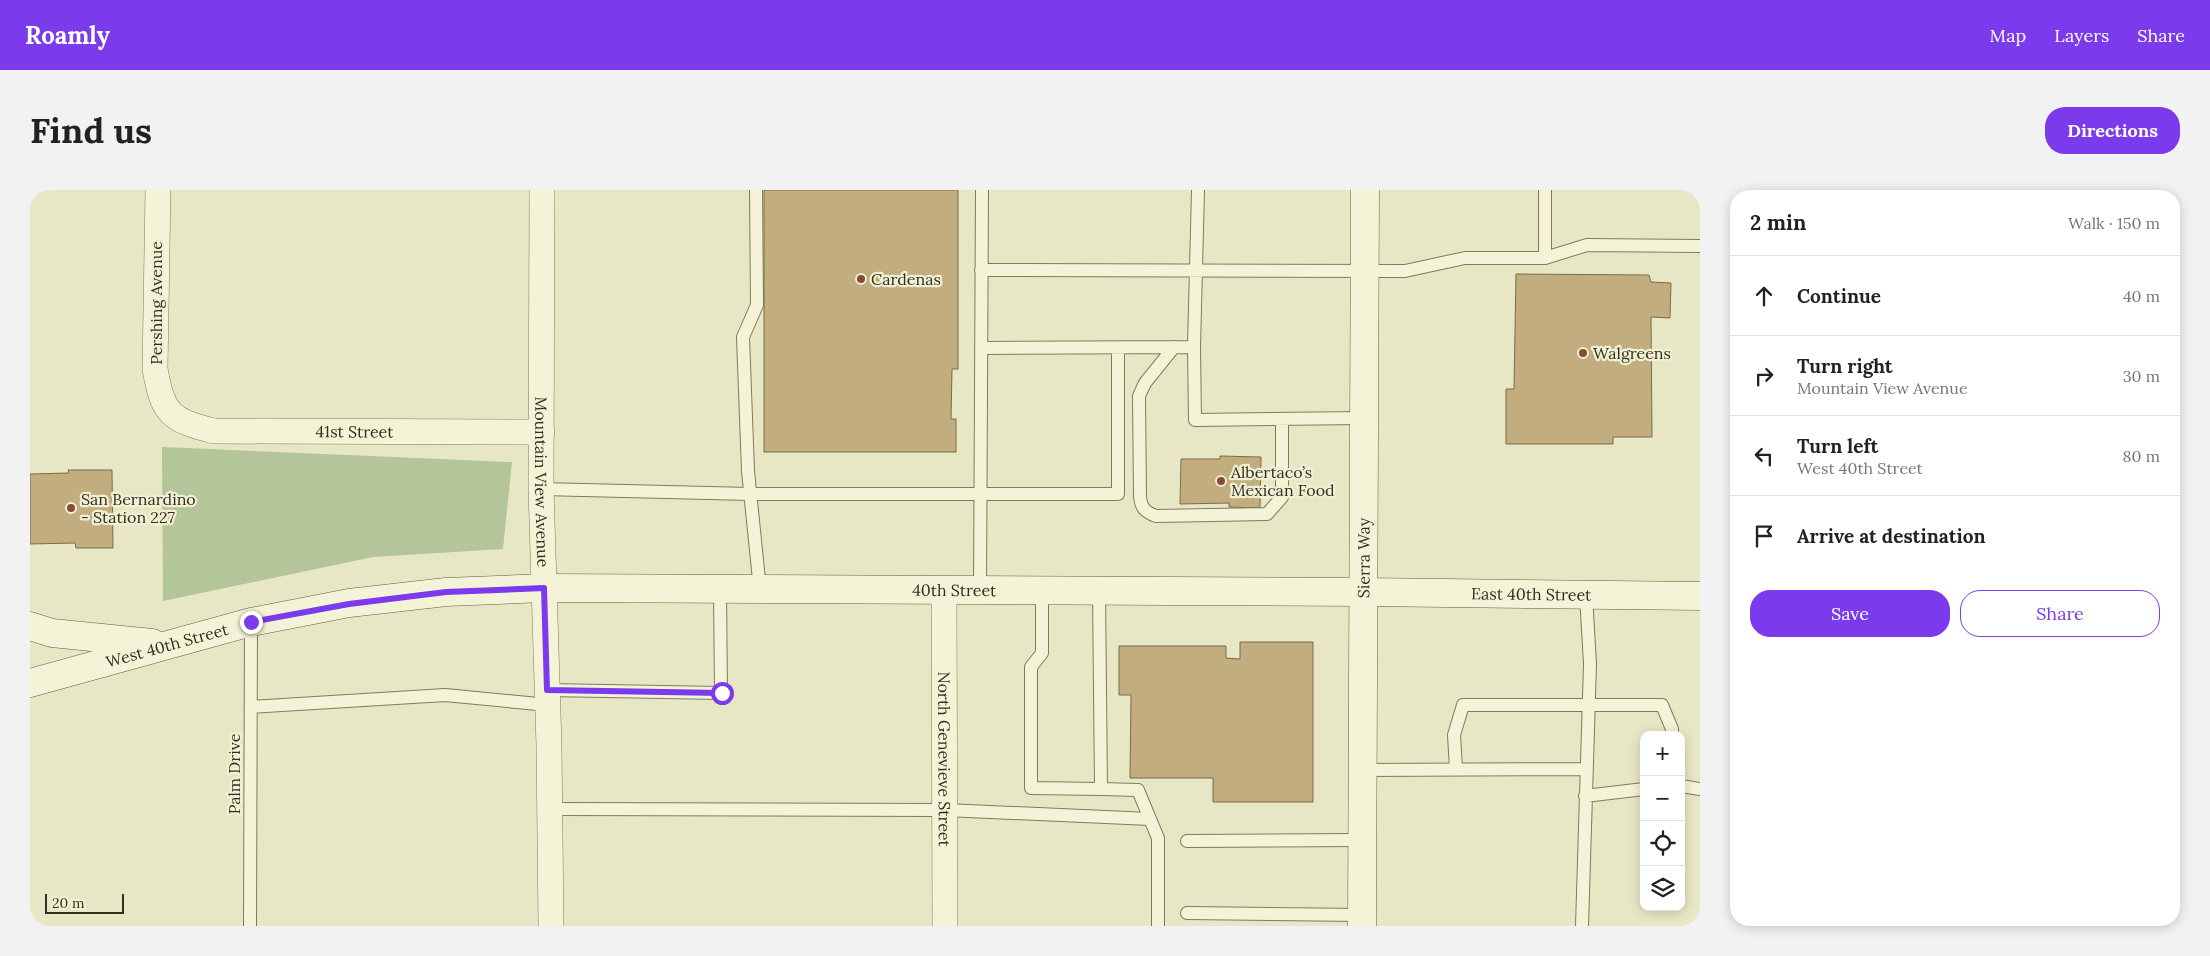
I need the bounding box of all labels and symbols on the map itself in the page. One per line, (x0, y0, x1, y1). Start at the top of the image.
street label: Pershing Avenue (146, 241, 166, 365)
place label: Cardenas (871, 269, 941, 289)
marker: Cardenas (855, 273, 867, 285)
place label: Walgreens (1593, 343, 1671, 363)
marker: Walgreens (1577, 347, 1589, 359)
street label: Mountain View Avenue (531, 397, 553, 568)
street label: 41st Street (316, 421, 394, 442)
place label: Albertaco’s Mexican Food (1230, 462, 1335, 500)
marker: Albertaco’s Mexican Food (1215, 475, 1227, 487)
place label: San Bernardino - Station 227 (81, 489, 196, 527)
marker: San Bernardino - Station 227 (65, 502, 77, 514)
street label: Sierra Way (1353, 517, 1374, 598)
street label: 40th Street (912, 580, 997, 600)
street label: East 40th Street (1471, 583, 1592, 605)
route end (240, 611, 263, 634)
street label: West 40th Street (104, 619, 231, 672)
street label: North Genevieve Street (934, 671, 955, 847)
route start (711, 682, 734, 705)
street label: Palm Drive (224, 733, 244, 814)
scale bar (45, 891, 124, 914)

